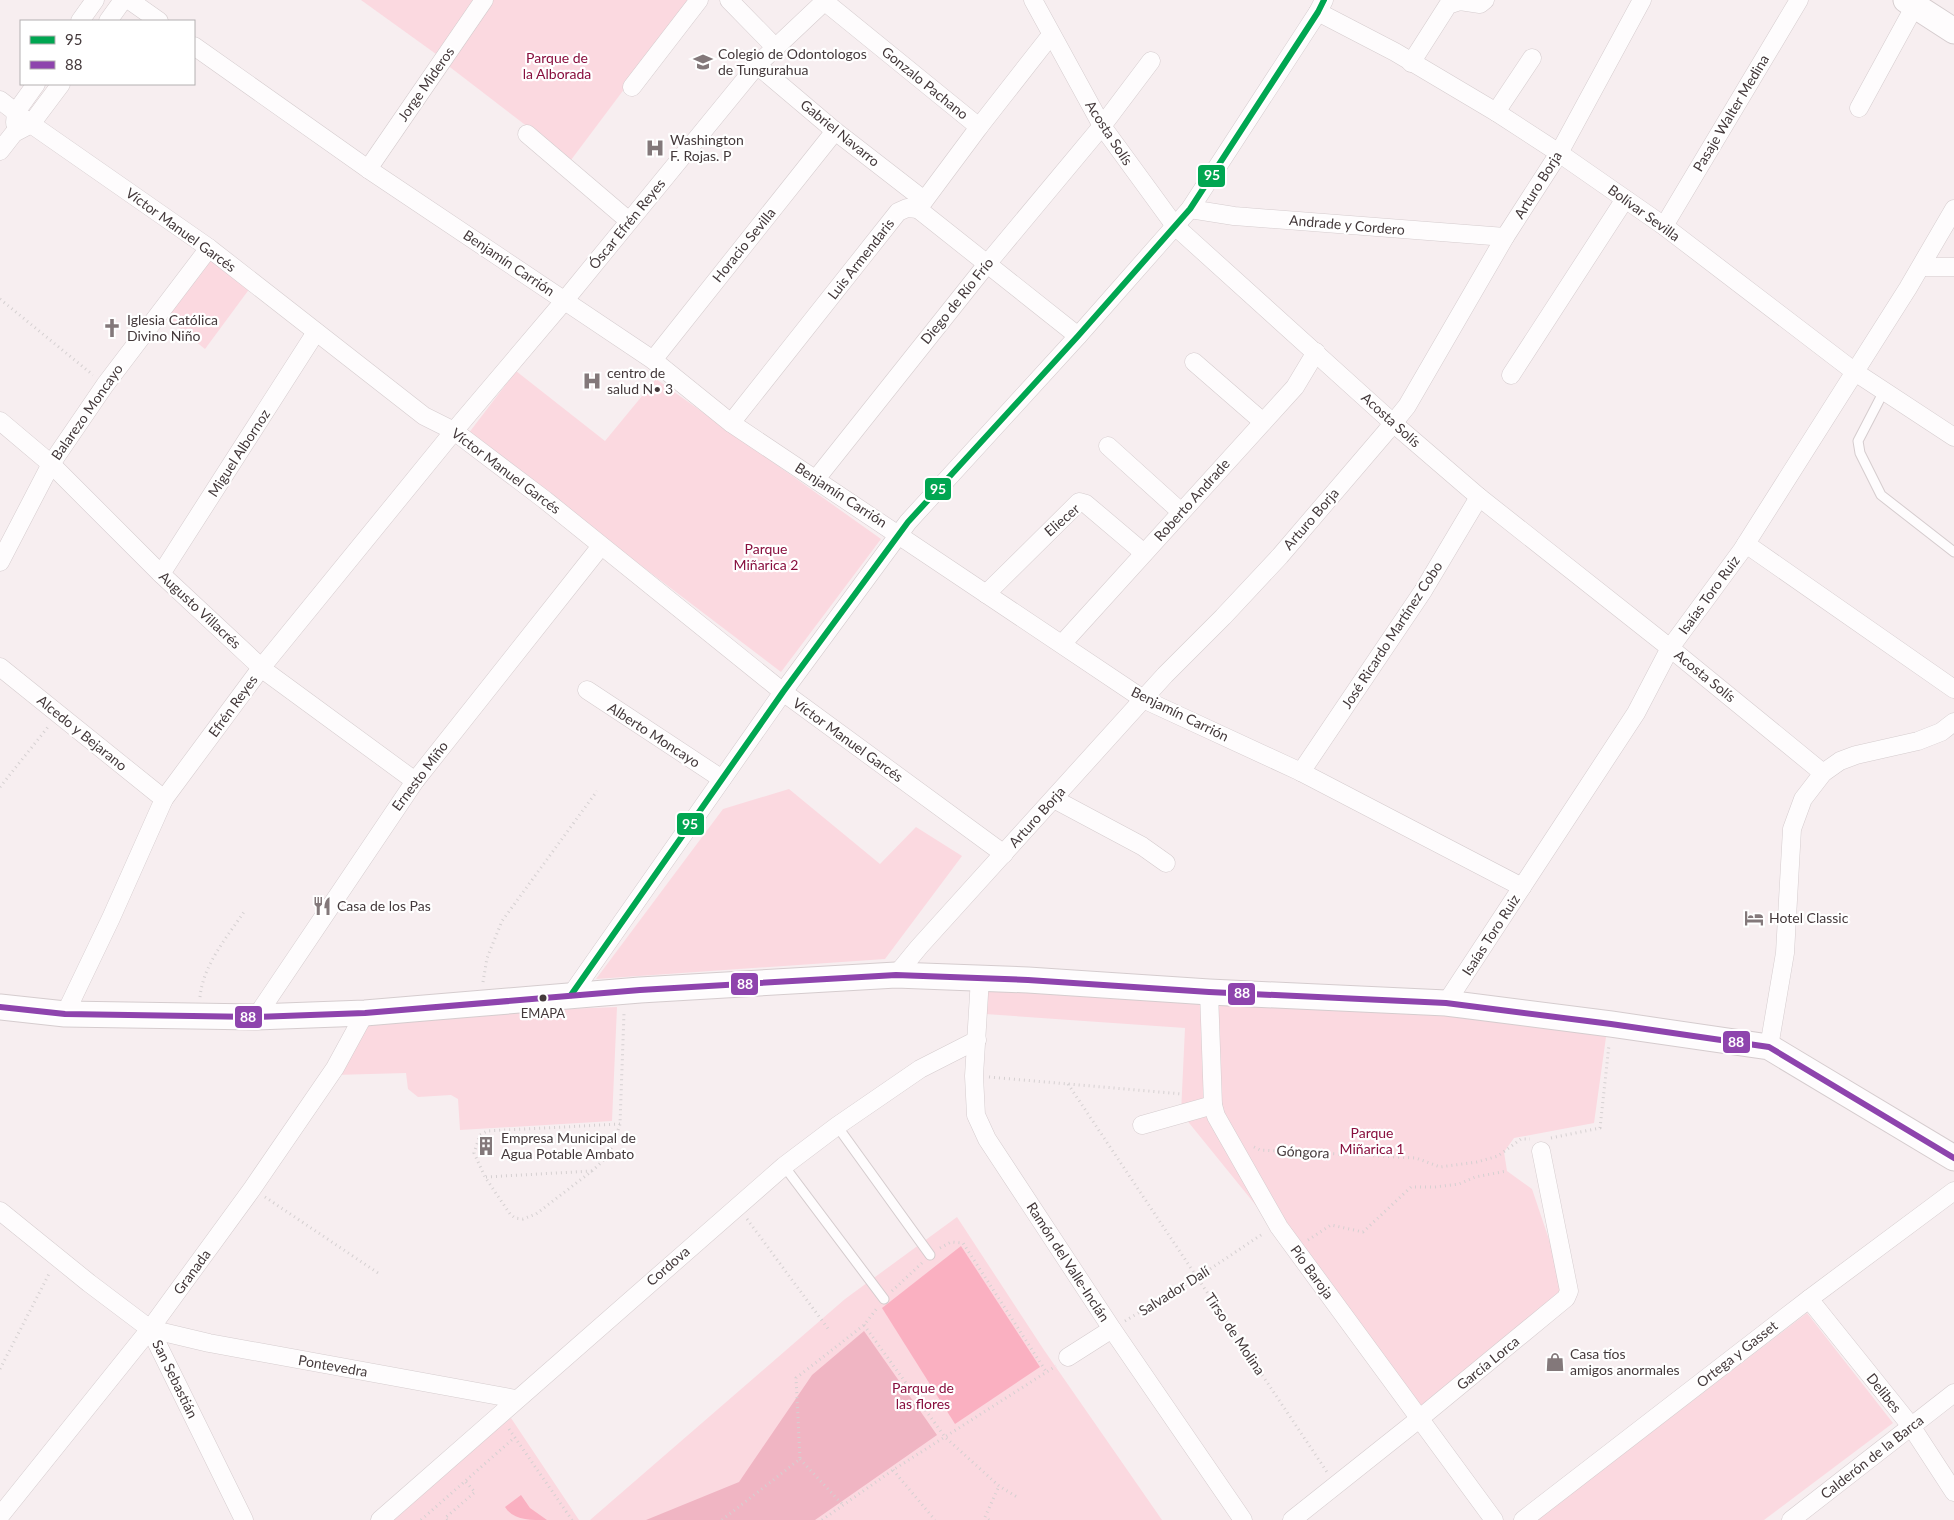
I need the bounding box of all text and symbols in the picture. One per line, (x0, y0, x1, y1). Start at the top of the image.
legend (20, 20, 195, 85)
text: 95 (65, 30, 82, 48)
street label: Jorge Mideros (394, 43, 457, 124)
street label: Gonzalo Pachano (879, 43, 972, 123)
place label: Colegio de Odontologos de Tungurahua (718, 45, 867, 78)
park label: Parque de la Alborada (523, 49, 591, 82)
school or university icon: Colegio de Odontologos de Tungurahua (692, 51, 714, 73)
street label: Pasaje Walter Medina (1689, 51, 1772, 174)
text: 88 (65, 55, 82, 73)
street label: Gabriel Navarro (797, 96, 883, 170)
street label: Acosta Solís (1082, 97, 1137, 168)
place label: Washington F. Rojas. P (670, 131, 744, 164)
hospital icon: Washington F. Rojas. P (644, 137, 666, 159)
street label: Arturo Borja (1510, 148, 1565, 221)
line badge: 95 (1197, 164, 1226, 188)
text: 95 (1204, 166, 1220, 183)
street label: Óscar Efrén Reyes (585, 175, 668, 272)
street label: Bolívar Sevilla (1605, 181, 1684, 244)
street label: Víctor Manuel Garcés (123, 184, 240, 275)
street label: Horacio Sevilla (708, 204, 779, 285)
street label: Andrade y Cordero (1289, 211, 1406, 238)
street label: Luis Armendaris (824, 215, 897, 302)
street label: Benjamín Carrión (460, 226, 558, 299)
street label: Diego de Río Frío (917, 254, 997, 347)
place label: Iglesia Católica Divino Niño (127, 311, 218, 344)
church icon: Iglesia Católica Divino Niño (101, 317, 123, 339)
street label: Balarezo Moncayo (47, 360, 126, 463)
place label: centro de salud N• 3 (607, 364, 673, 397)
hospital icon: centro de salud N• 3 (581, 370, 603, 392)
street label: Acosta Solís (1358, 389, 1424, 451)
street label: Miguel Albornoz (204, 406, 273, 500)
street label: Víctor Manuel Garcés (448, 424, 564, 517)
street label: Roberto Andrade (1150, 455, 1233, 544)
street label: Benjamín Carrión (792, 458, 891, 531)
line badge: 95 (924, 477, 952, 501)
text: 95 (930, 480, 946, 497)
street label: Arturo Borja (1279, 484, 1342, 553)
street label: Eliecer (1041, 500, 1083, 540)
park label: Parque Miñarica 2 (734, 540, 798, 573)
street label: Isaías Toro Ruiz (1674, 552, 1743, 637)
street label: José Ricardo Martínez Cobo (1338, 558, 1446, 711)
street label: Augusto Villacrés (156, 567, 245, 652)
street label: Acosta Solís (1671, 646, 1739, 705)
street label: Efrén Reyes (204, 671, 261, 740)
street label: Benjamín Carrión (1129, 683, 1232, 745)
street label: Alcedo y Bejarano (34, 691, 131, 774)
street label: Víctor Manuel Garcés (790, 694, 907, 785)
street label: Alberto Moncayo (605, 698, 704, 771)
street label: Ernesto Miño (388, 737, 451, 814)
street label: Arturo Borja (1005, 783, 1068, 851)
line badge: 95 (676, 812, 705, 836)
text: 95 (682, 815, 698, 832)
street label: Isaías Toro Ruiz (1458, 891, 1523, 978)
restaurant icon: Casa de los Pas (311, 895, 333, 917)
place label: Casa de los Pas (337, 897, 431, 914)
hotel icon: Hotel Classic (1743, 907, 1765, 929)
place label: Hotel Classic (1769, 909, 1849, 926)
line badge: 88 (730, 972, 759, 996)
text: 88 (737, 975, 753, 992)
line badge: 88 (1227, 982, 1256, 1006)
text: 88 (1234, 984, 1250, 1001)
marker: EMAPA (538, 993, 548, 1003)
line badge: 88 (234, 1005, 263, 1029)
place label: EMAPA (521, 1005, 565, 1021)
text: 88 (240, 1008, 256, 1025)
line badge: 88 (1722, 1030, 1751, 1054)
text: 88 (1728, 1033, 1744, 1050)
park label: Parque Miñarica 1 (1340, 1124, 1404, 1157)
place label: Empresa Municipal de Agua Potable Ambato (501, 1129, 636, 1162)
building icon: Empresa Municipal de Agua Potable Ambato (475, 1135, 497, 1157)
street label: Góngora (1276, 1142, 1330, 1161)
street label: Ramón del Valle-Inclán (1023, 1199, 1113, 1325)
street label: Cordova (643, 1242, 693, 1289)
street label: Pío Baroja (1287, 1242, 1338, 1302)
street label: Granada (170, 1246, 214, 1298)
street label: Salvador Dalí (1135, 1262, 1213, 1319)
street label: Tirso de Molina (1202, 1290, 1269, 1378)
street label: Ortega y Gasset (1693, 1317, 1781, 1391)
street label: García Lorca (1453, 1332, 1522, 1393)
street label: San Sebastián (149, 1337, 202, 1421)
place label: Casa tíos amigos anormales (1570, 1345, 1680, 1378)
street label: Pontevedra (297, 1351, 369, 1380)
shop icon: Casa tíos amigos anormales (1544, 1351, 1566, 1373)
street label: Delibes (1863, 1369, 1905, 1416)
park label: Parque de las flores (892, 1379, 954, 1412)
street label: Calderón de la Barca (1817, 1411, 1927, 1502)

